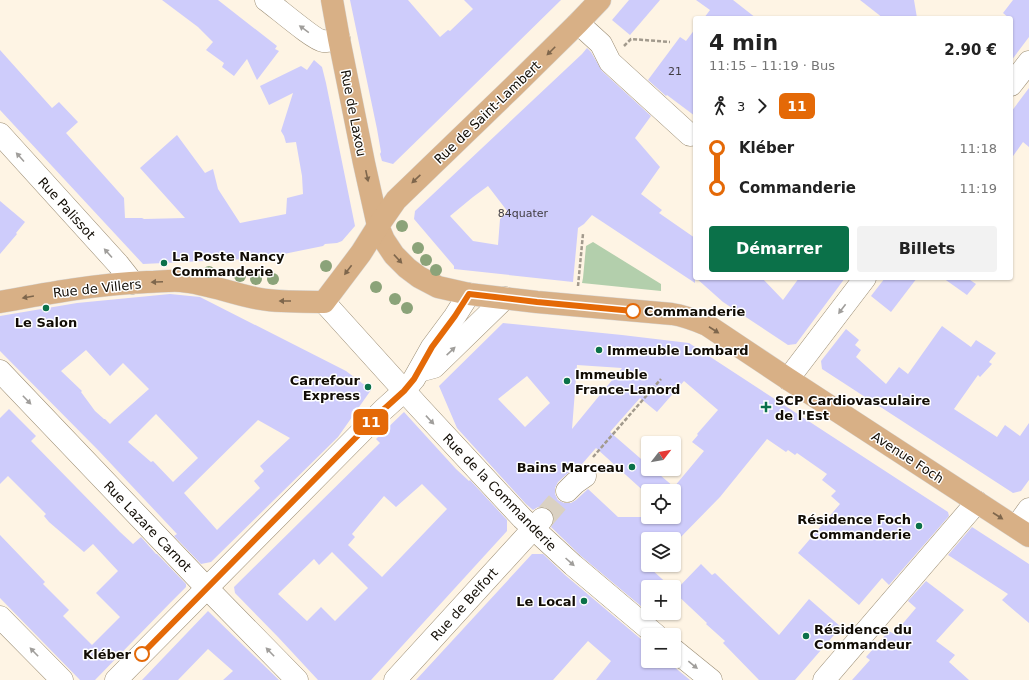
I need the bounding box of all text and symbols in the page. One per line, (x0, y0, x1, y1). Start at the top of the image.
one-way arrow (298, 25, 309, 33)
text: 4 min (709, 30, 778, 55)
text: 2.90 € (944, 41, 997, 59)
one-way arrow (546, 46, 556, 56)
street label: Rue de Saint-Lambert (431, 58, 543, 167)
text: 11:15 – 11:19 · Bus (709, 58, 835, 73)
house number: 21 (668, 65, 682, 78)
street label: Rue de Laxou (338, 69, 369, 158)
icon: walk (709, 95, 731, 117)
icon: forward (751, 95, 773, 117)
text: 11 (787, 98, 807, 114)
text: 3 (737, 99, 745, 114)
text: Kléber (739, 139, 794, 157)
text: 11:18 (960, 141, 997, 156)
one-way arrow (16, 152, 25, 162)
one-way arrow (364, 169, 370, 182)
street label: Rue Palissot (35, 174, 98, 242)
one-way arrow (411, 175, 422, 184)
text: Commanderie (739, 179, 856, 197)
text: 11:19 (960, 181, 997, 196)
house number: 84quater (498, 207, 549, 220)
button: Démarrer (709, 226, 849, 272)
button: Billets (857, 226, 997, 272)
one-way arrow (103, 248, 113, 258)
place label: La Poste Nancy Commanderie (172, 249, 285, 279)
one-way arrow (393, 254, 403, 264)
marker: La Poste Nancy Commanderie (159, 258, 169, 268)
one-way arrow (344, 265, 352, 275)
street label: Rue de Villers (52, 276, 142, 301)
one-way arrow (150, 279, 163, 285)
one-way arrow (22, 294, 34, 300)
one-way arrow (278, 298, 291, 304)
marker: Le Salon (41, 303, 51, 313)
marker: Commanderie (625, 303, 641, 319)
place label: Commanderie (644, 304, 746, 319)
one-way arrow (837, 304, 846, 315)
place label: Le Salon (15, 315, 77, 330)
one-way arrow (709, 326, 719, 334)
place label: Immeuble Lombard (607, 343, 749, 358)
marker: Immeuble Lombard (594, 345, 604, 355)
one-way arrow (446, 346, 456, 356)
place label: Immeuble France-Lanord (575, 367, 680, 397)
place label: Carrefour Express (290, 373, 361, 403)
marker: Immeuble France-Lanord (562, 376, 572, 386)
marker: Carrefour Express (363, 382, 373, 392)
place label: SCP Cardiovasculaire de l'Est (775, 393, 930, 423)
one-way arrow (22, 395, 32, 405)
marker: SCP Cardiovasculaire de l'Est (760, 401, 772, 413)
line badge: 11 (353, 409, 389, 435)
text: 11 (361, 414, 381, 430)
one-way arrow (426, 415, 435, 425)
street label: Avenue Foch (869, 429, 947, 486)
street label: Rue de la Commanderie (440, 431, 559, 554)
north arrow (641, 436, 681, 476)
map controls (641, 436, 681, 668)
place label: Bains Marceau (517, 460, 624, 475)
marker: Bains Marceau (627, 462, 637, 472)
street label: Rue Lazare Carnot (101, 478, 195, 575)
button: locate (641, 484, 681, 524)
place label: Résidence Foch Commanderie (797, 512, 911, 542)
one-way arrow (993, 512, 1004, 520)
marker: Résidence Foch Commanderie (914, 521, 924, 531)
button: layers (641, 532, 681, 572)
one-way arrow (565, 558, 575, 567)
street label: Rue de Belfort (428, 565, 501, 644)
button: + (641, 580, 681, 620)
place label: Le Local (516, 594, 576, 609)
marker: Le Local (579, 596, 589, 606)
place label: Résidence du Commandeur (814, 622, 912, 652)
button: − (641, 628, 681, 668)
marker: Résidence du Commandeur (801, 631, 811, 641)
marker: Kléber (134, 646, 150, 662)
one-way arrow (30, 647, 39, 657)
place label: Kléber (83, 647, 132, 662)
one-way arrow (265, 647, 275, 657)
one-way arrow (687, 660, 698, 669)

